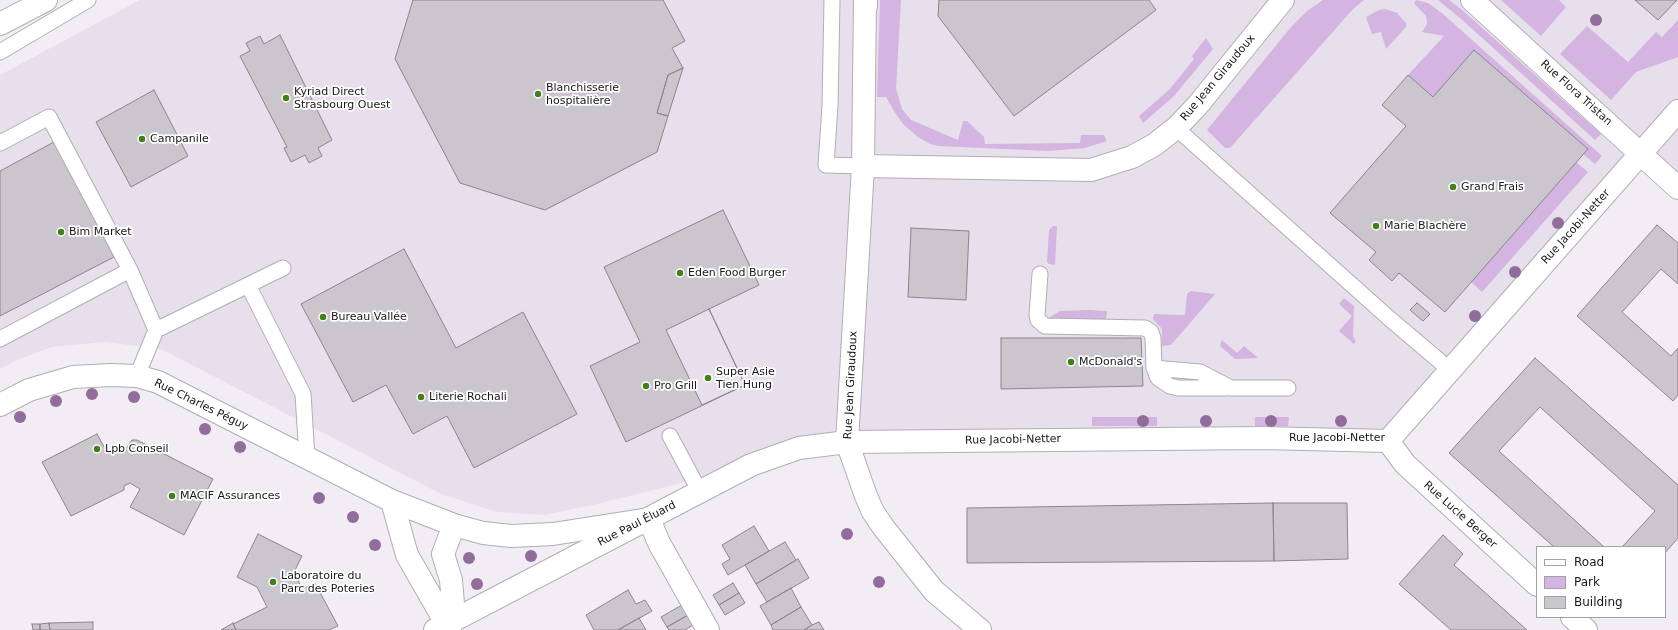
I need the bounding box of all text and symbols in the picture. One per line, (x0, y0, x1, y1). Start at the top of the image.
street label: Rue Jean Giraudoux (1178, 32, 1258, 124)
street label: Rue Flora Tristan (1538, 57, 1614, 129)
place label: Blanchisserie hospitalière (546, 81, 619, 107)
place label: Kyriad Direct Strasbourg Ouest (294, 85, 390, 111)
marker: Blanchisserie hospitalière (533, 89, 543, 99)
marker: Kyriad Direct Strasbourg Ouest (281, 93, 291, 103)
place label: Campanile (150, 132, 209, 146)
marker: Campanile (137, 134, 147, 144)
place label: Grand Frais (1461, 180, 1524, 194)
marker: Grand Frais (1448, 182, 1458, 192)
street label: Rue Jacobi-Netter (1539, 187, 1613, 267)
place label: Marie Blachère (1384, 219, 1466, 233)
marker: Marie Blachère (1371, 221, 1381, 231)
place label: Bim Market (69, 225, 132, 239)
marker: Bim Market (56, 227, 66, 237)
place label: Eden Food Burger (688, 266, 786, 280)
marker: Eden Food Burger (675, 268, 685, 278)
place label: Bureau Vallée (331, 310, 407, 324)
marker: Bureau Vallée (318, 312, 328, 322)
street label: Rue Jean Giraudoux (842, 330, 860, 440)
place label: McDonald's (1079, 355, 1142, 369)
marker: McDonald's (1066, 357, 1076, 367)
place label: Super Asie Tien Hung (716, 365, 775, 391)
marker: Super Asie Tien Hung (703, 373, 713, 383)
street label: Rue Charles Péguy (152, 377, 250, 433)
place label: Pro Grill (654, 379, 697, 393)
marker: Pro Grill (641, 381, 651, 391)
place label: Literie Rochali (429, 390, 507, 404)
marker: Literie Rochali (416, 392, 426, 402)
street label: Rue Jacobi-Netter (1289, 431, 1385, 445)
street label: Rue Jacobi-Netter (965, 433, 1061, 447)
place label: Lpb Conseil (105, 442, 169, 456)
marker: Lpb Conseil (92, 444, 102, 454)
street label: Rue Lucie Berger (1421, 479, 1499, 551)
place label: MACIF Assurances (180, 489, 280, 503)
marker: MACIF Assurances (167, 491, 177, 501)
street label: Rue Paul Éluard (596, 499, 678, 549)
legend (1536, 546, 1666, 618)
text: Road (1574, 555, 1604, 569)
place label: Laboratoire du Parc des Poteries (281, 569, 375, 595)
text: Park (1574, 575, 1600, 589)
marker: Laboratoire du Parc des Poteries (268, 577, 278, 587)
text: Building (1574, 595, 1623, 609)

